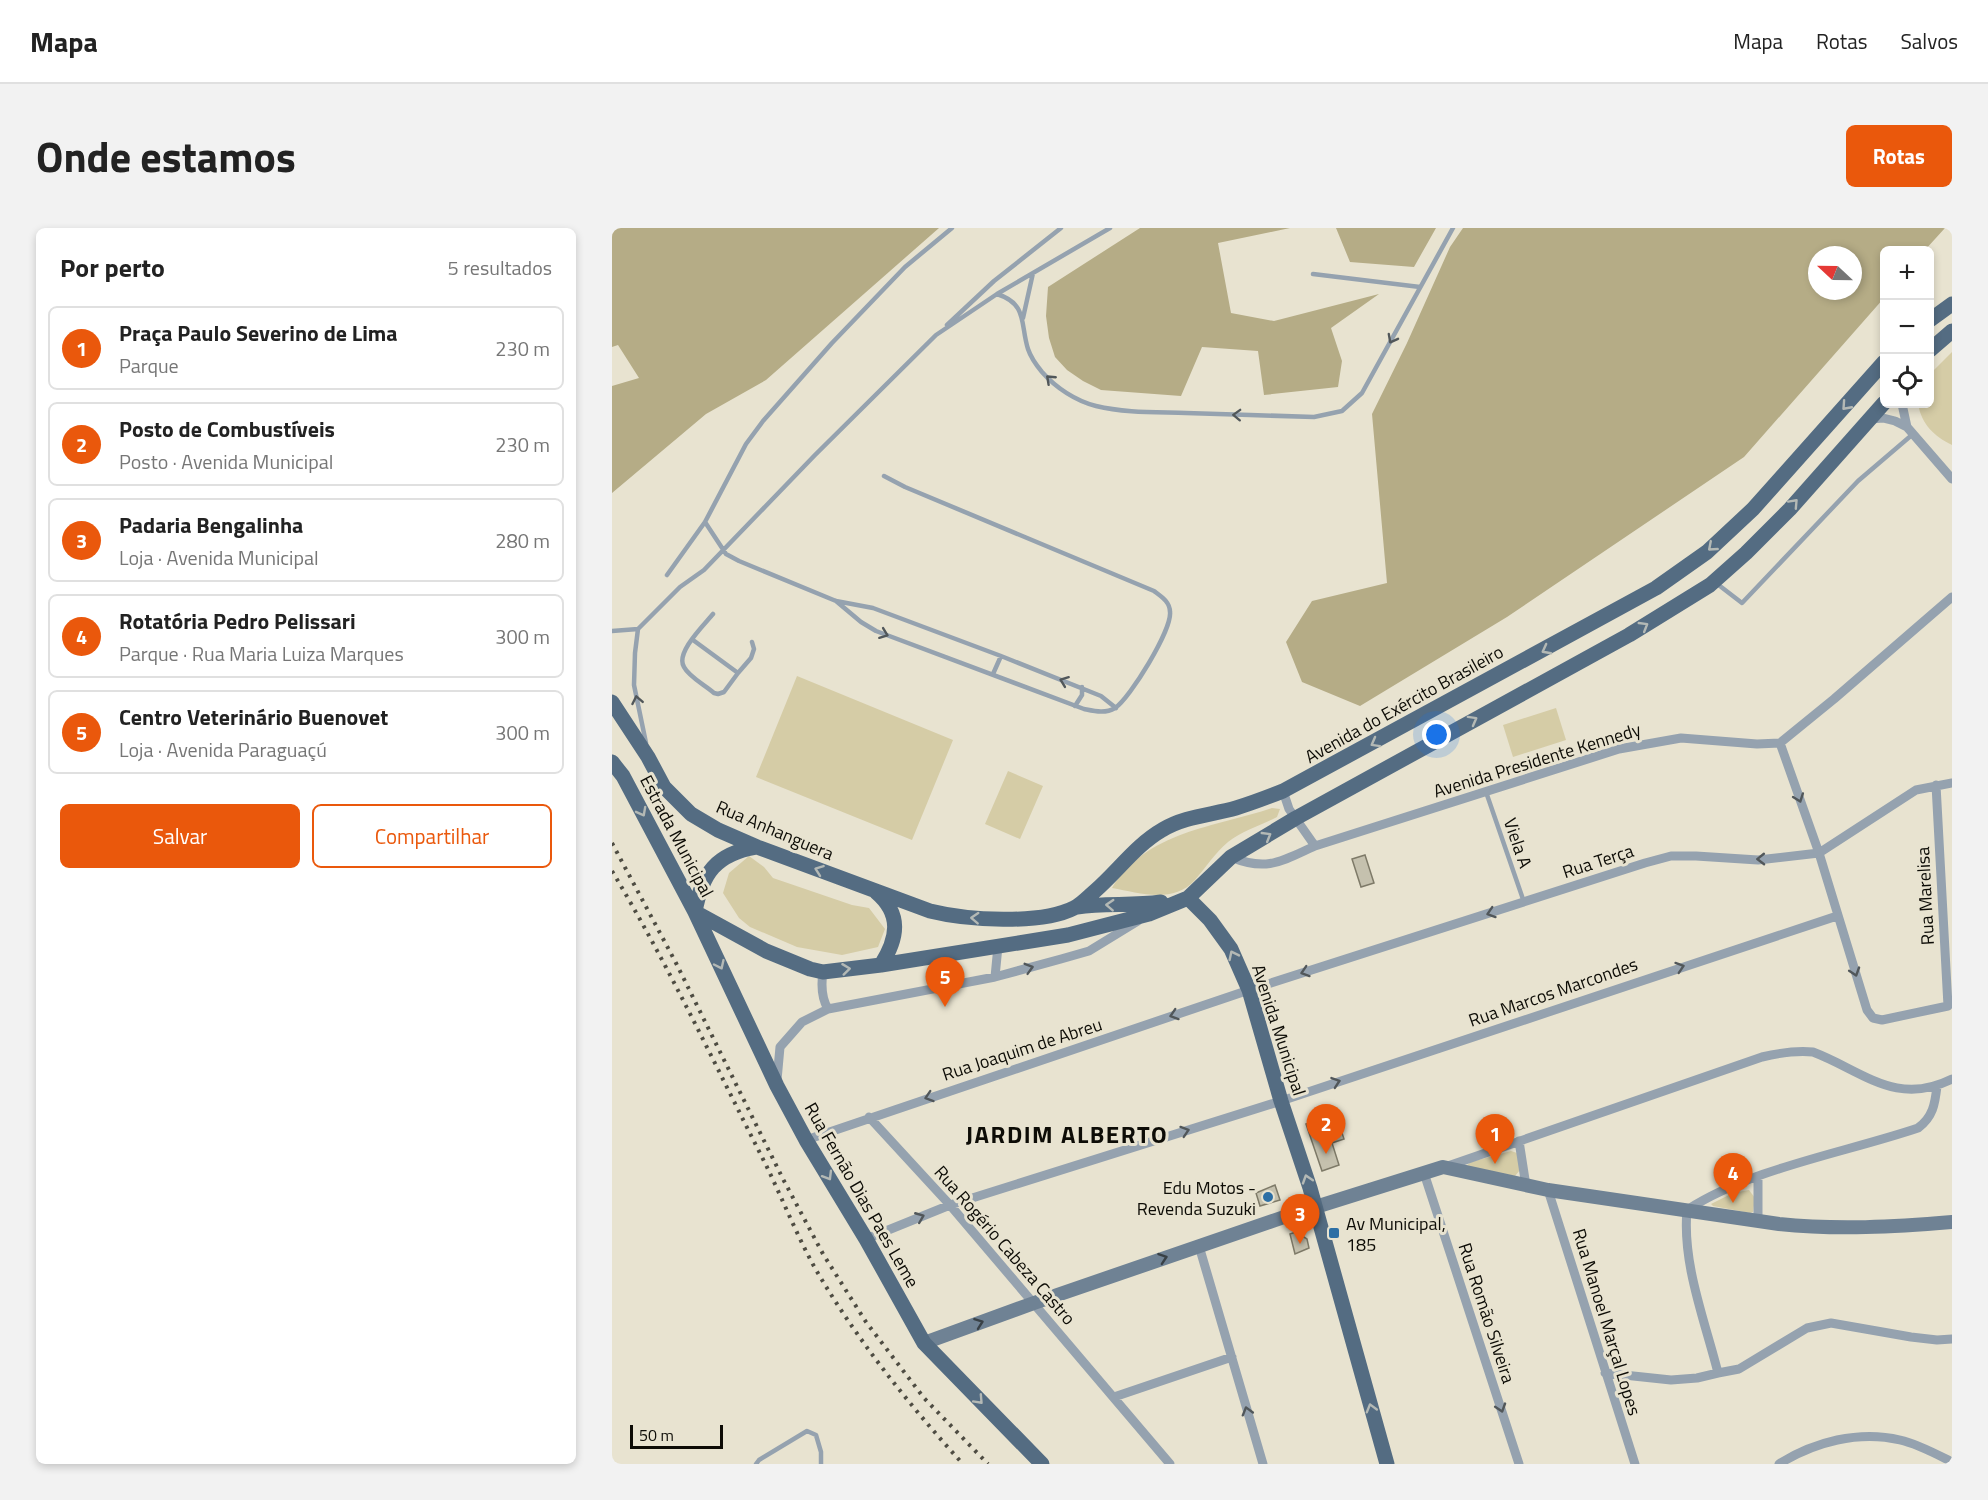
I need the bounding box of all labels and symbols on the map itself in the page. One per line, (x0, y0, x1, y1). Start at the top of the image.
north arrow (1808, 246, 1862, 300)
one-way arrow (1388, 332, 1399, 343)
one-way arrow (1046, 375, 1057, 386)
one-way arrow (1842, 399, 1853, 410)
one-way arrow (1232, 408, 1241, 421)
one-way arrow (1787, 500, 1798, 510)
one-way arrow (1708, 540, 1718, 551)
one-way arrow (1638, 622, 1648, 633)
one-way arrow (879, 626, 889, 639)
street label: Avenida do Exército Brasileiro (1300, 638, 1508, 770)
one-way arrow (1541, 642, 1552, 654)
one-way arrow (1060, 675, 1070, 688)
one-way arrow (631, 695, 644, 705)
street label: Avenida Presidente Kennedy (1430, 715, 1644, 804)
one-way arrow (1467, 716, 1477, 727)
your location (1422, 720, 1451, 749)
one-way arrow (1370, 735, 1381, 747)
street label: Estrada Municipal (633, 770, 721, 902)
one-way arrow (1792, 792, 1805, 803)
street label: Rua Anhanguera (712, 793, 838, 867)
one-way arrow (635, 806, 646, 816)
street label: Viela A (1497, 814, 1539, 872)
one-way arrow (1260, 831, 1271, 843)
street label: Rua Terça (1559, 837, 1637, 885)
street label: Rua Marelisa (1909, 846, 1941, 946)
one-way arrow (1757, 853, 1766, 865)
one-way arrow (814, 864, 825, 877)
one-way arrow (1106, 898, 1115, 911)
one-way arrow (1486, 906, 1497, 918)
one-way arrow (970, 912, 979, 925)
one-way arrow (1229, 950, 1240, 961)
street label: Rua Marcos Marcondes (1465, 950, 1641, 1034)
pin: 5 (926, 958, 964, 1007)
one-way arrow (712, 959, 724, 970)
street label: Avenida Municipal (1245, 961, 1313, 1099)
one-way arrow (1674, 961, 1685, 974)
one-way arrow (842, 963, 851, 976)
one-way arrow (1024, 963, 1034, 975)
one-way arrow (1300, 965, 1311, 978)
one-way arrow (1848, 966, 1860, 977)
one-way arrow (1169, 1008, 1180, 1021)
street label: Rua Joaquim de Abreu (939, 1010, 1105, 1088)
one-way arrow (1330, 1077, 1341, 1089)
one-way arrow (924, 1090, 935, 1102)
street label: Rua Fernão Dias Paes Leme (798, 1097, 926, 1293)
pin: 2 (1306, 1104, 1346, 1154)
pin: 1 (1476, 1114, 1514, 1164)
district label: JARDIM ALBERTO (966, 1116, 1168, 1152)
one-way arrow (1179, 1126, 1190, 1138)
pin: 4 (1714, 1154, 1752, 1203)
street label: Rua Rogério Cabeza Castro (928, 1159, 1082, 1331)
one-way arrow (820, 1170, 832, 1180)
place label: Edu Motos - Revenda Suzuki (1137, 1174, 1256, 1222)
one-way arrow (1302, 1174, 1315, 1185)
marker: Edu Motos - Revenda Suzuki (1261, 1190, 1275, 1204)
pin: 3 (1280, 1194, 1320, 1244)
place label: Av Municipal, 185 (1346, 1210, 1446, 1258)
one-way arrow (914, 1212, 925, 1224)
street label: Rua Manoel Marçal Lopes (1566, 1225, 1648, 1419)
marker: Av Municipal, 185 (1327, 1226, 1341, 1240)
street label: Rua Romão Silveira (1452, 1239, 1522, 1387)
one-way arrow (1157, 1253, 1168, 1266)
one-way arrow (973, 1317, 984, 1330)
one-way arrow (972, 1394, 983, 1404)
one-way arrow (1493, 1402, 1506, 1413)
one-way arrow (1366, 1403, 1378, 1414)
one-way arrow (1242, 1406, 1254, 1417)
scale bar (630, 1422, 723, 1450)

